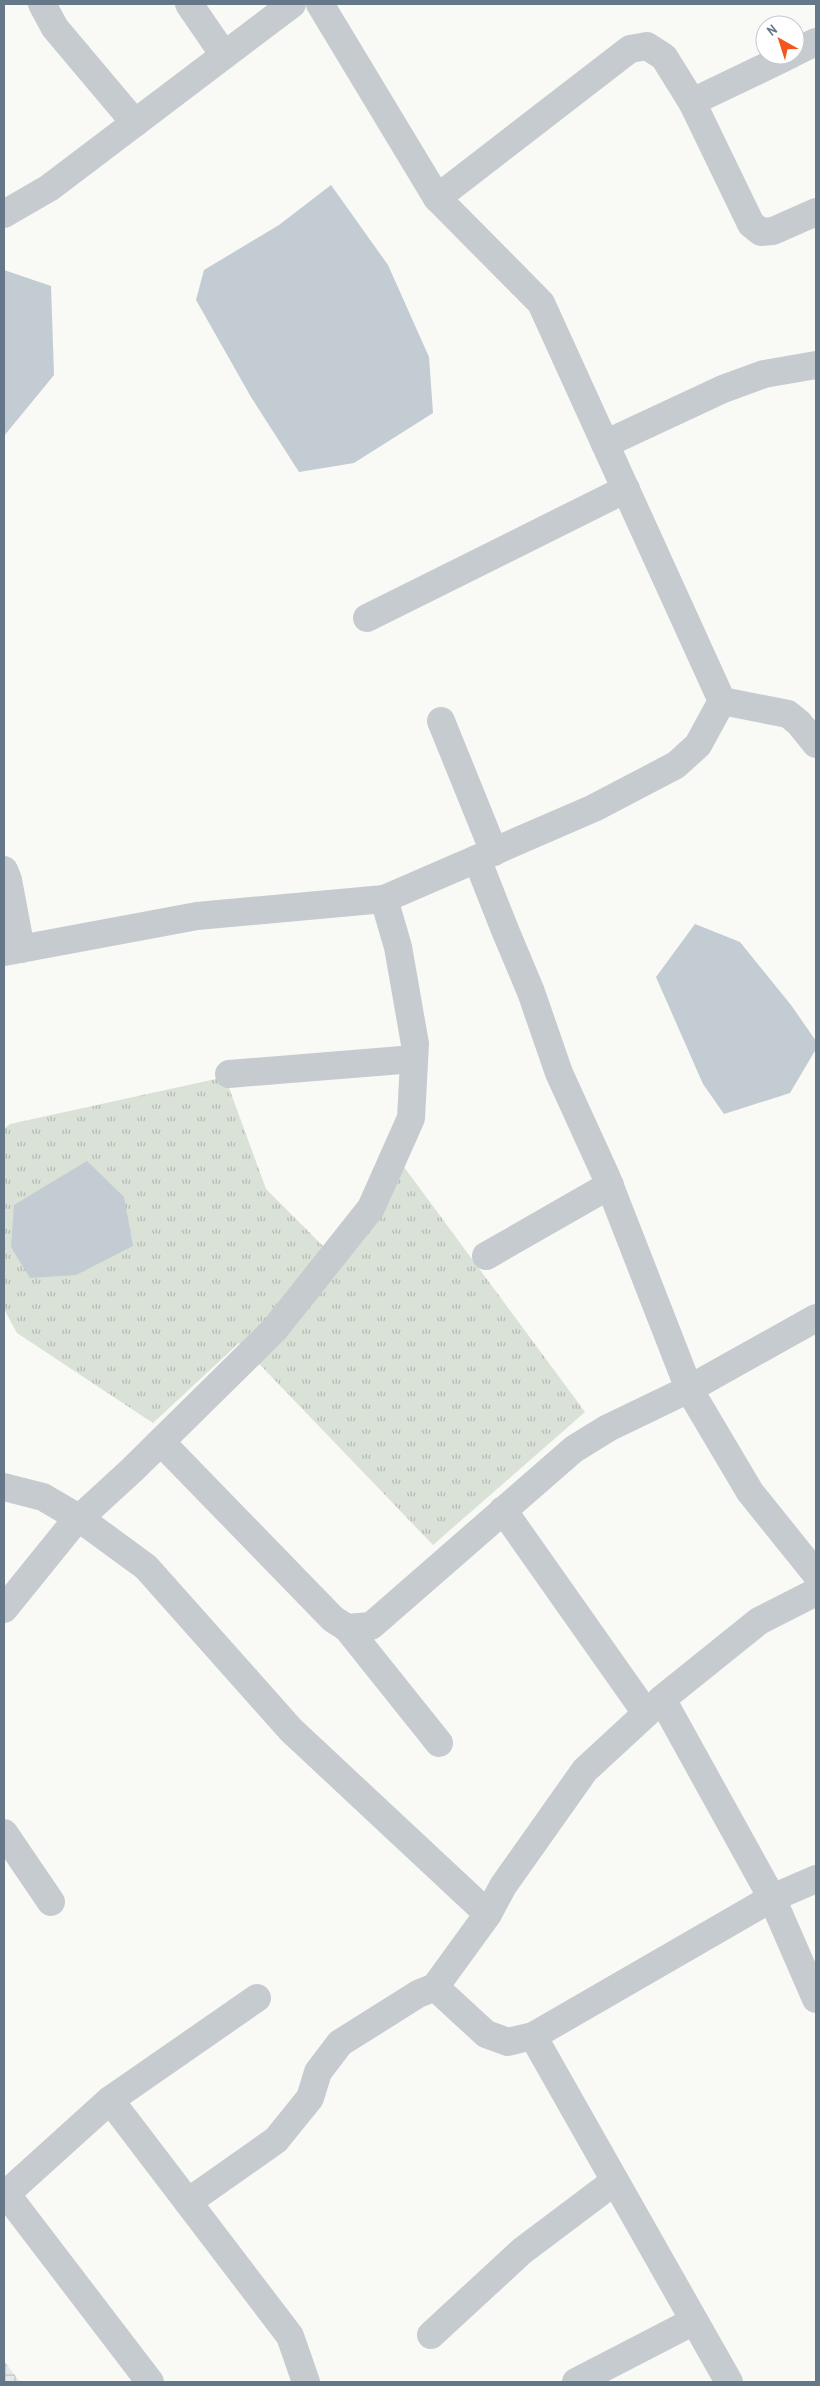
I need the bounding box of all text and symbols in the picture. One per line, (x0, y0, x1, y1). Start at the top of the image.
north arrow (755, 15, 805, 65)
text: N (763, 20, 781, 40)

